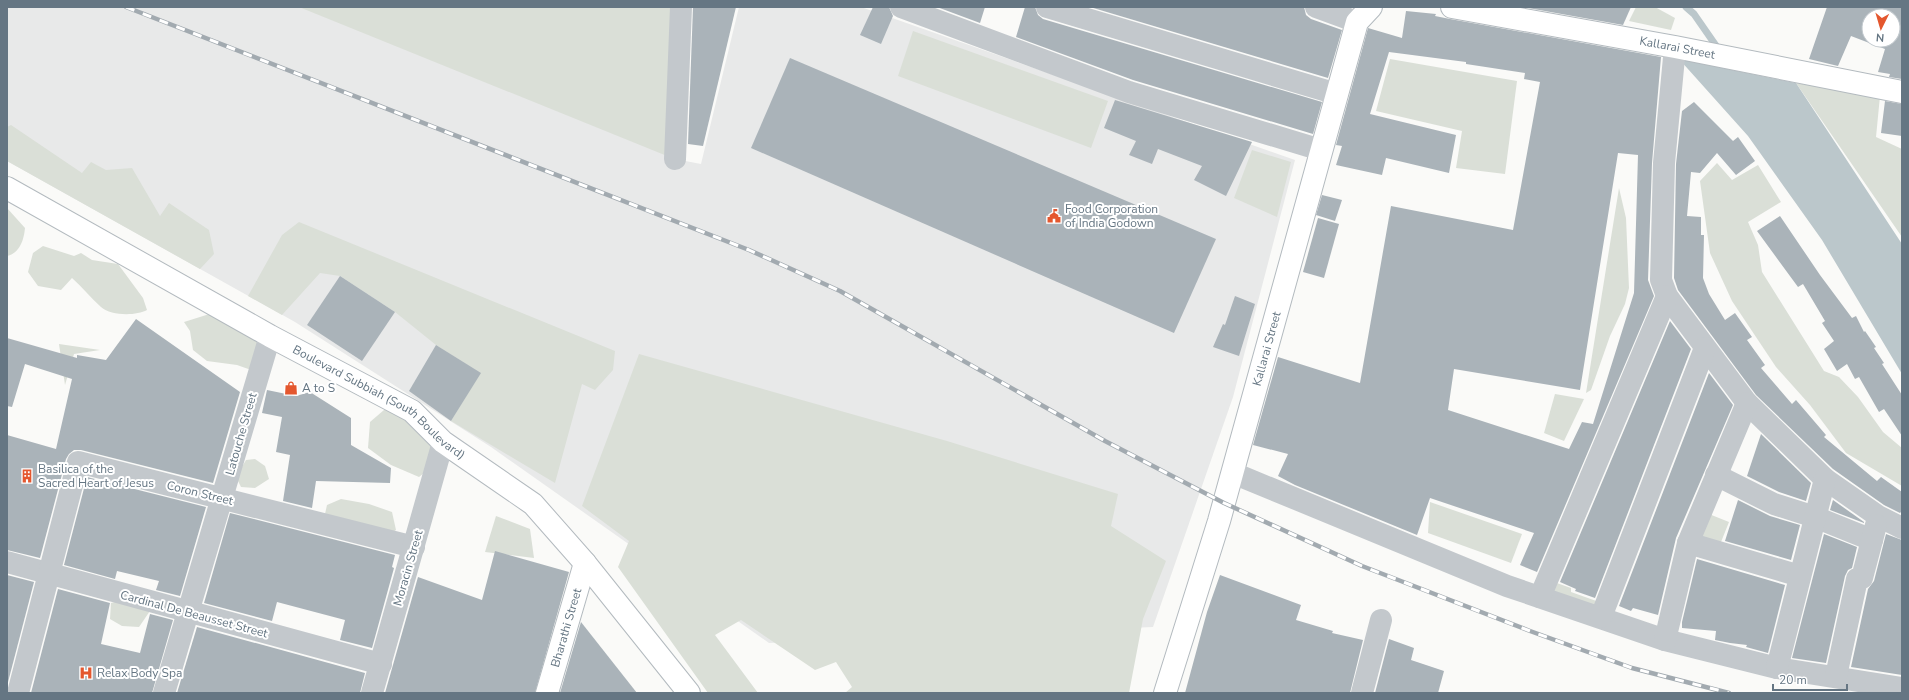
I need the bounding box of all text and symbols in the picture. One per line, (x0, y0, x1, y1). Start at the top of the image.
north arrow (1861, 8, 1901, 48)
text: N (1875, 30, 1885, 45)
street label: Kallarai Street (1638, 33, 1717, 63)
place label: Food Corporation of India Godown (1065, 201, 1158, 231)
public building icon: Food Corporation of India Godown (1046, 208, 1062, 224)
street label: Kallarai Street (1249, 309, 1285, 388)
street label: Boulevard Subbiah (South Boulevard) (290, 341, 468, 463)
shop icon: A to S (283, 380, 299, 396)
place label: A to S (302, 380, 335, 396)
street label: Latouche Street (222, 390, 261, 477)
place label: Basilica of the Sacred Heart of Jesus (38, 461, 154, 491)
building icon: Basilica of the Sacred Heart of Jesus (19, 468, 35, 484)
street label: Coron Street (165, 477, 236, 509)
street label: Moracin Street (389, 527, 427, 608)
street label: Bharathi Street (547, 586, 585, 669)
street label: Cardinal De Beausset Street (119, 587, 270, 642)
hospital icon: Relax Body Spa (78, 665, 94, 681)
place label: Relax Body Spa (97, 665, 182, 681)
scale bar (1773, 666, 1847, 692)
text: 20 m (1779, 672, 1807, 688)

